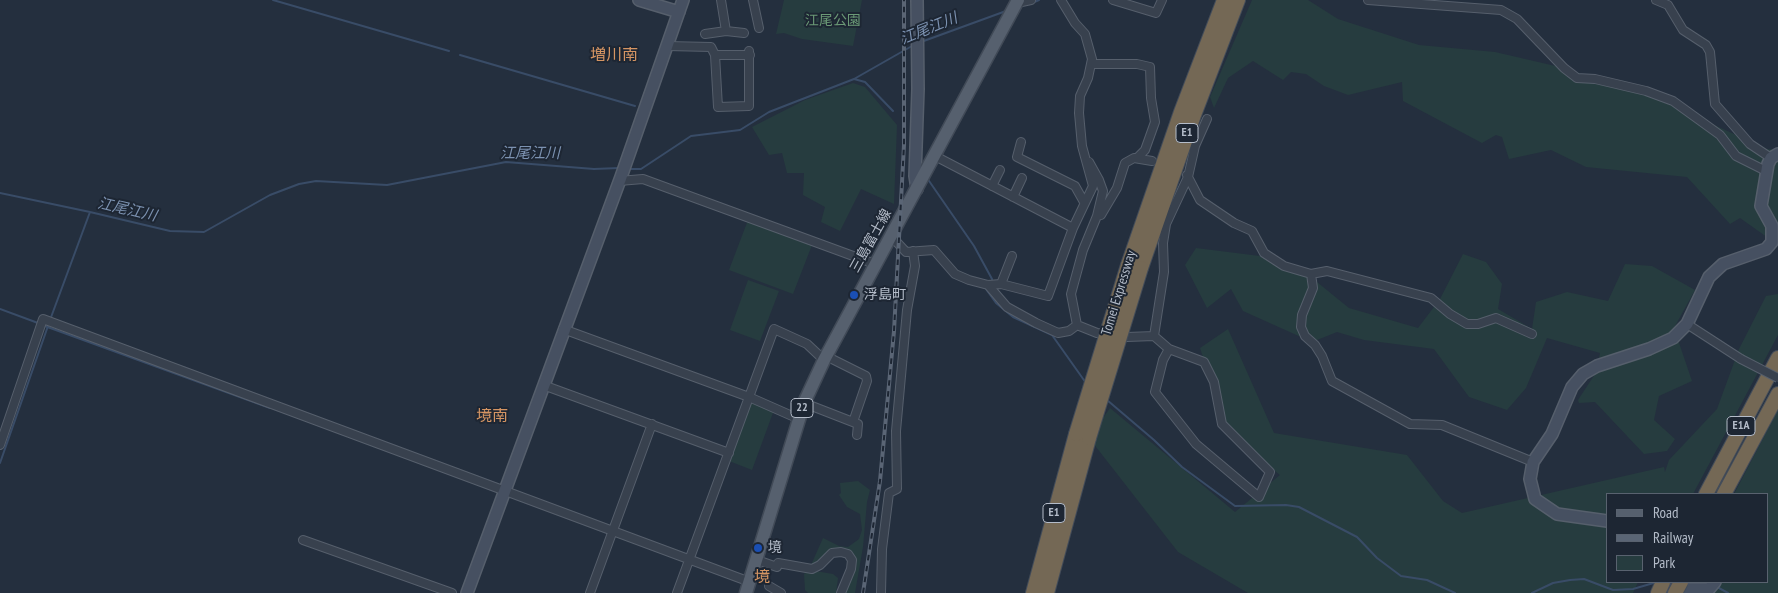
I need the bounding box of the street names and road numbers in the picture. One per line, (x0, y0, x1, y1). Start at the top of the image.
road number: E1 (1176, 124, 1198, 142)
street label: 三島富士線 (847, 206, 895, 276)
street label: Tomei Expressway (1098, 249, 1140, 337)
road number: 22 (791, 398, 813, 418)
road number: E1A (1727, 416, 1755, 436)
road number: E1 (1043, 503, 1065, 522)

